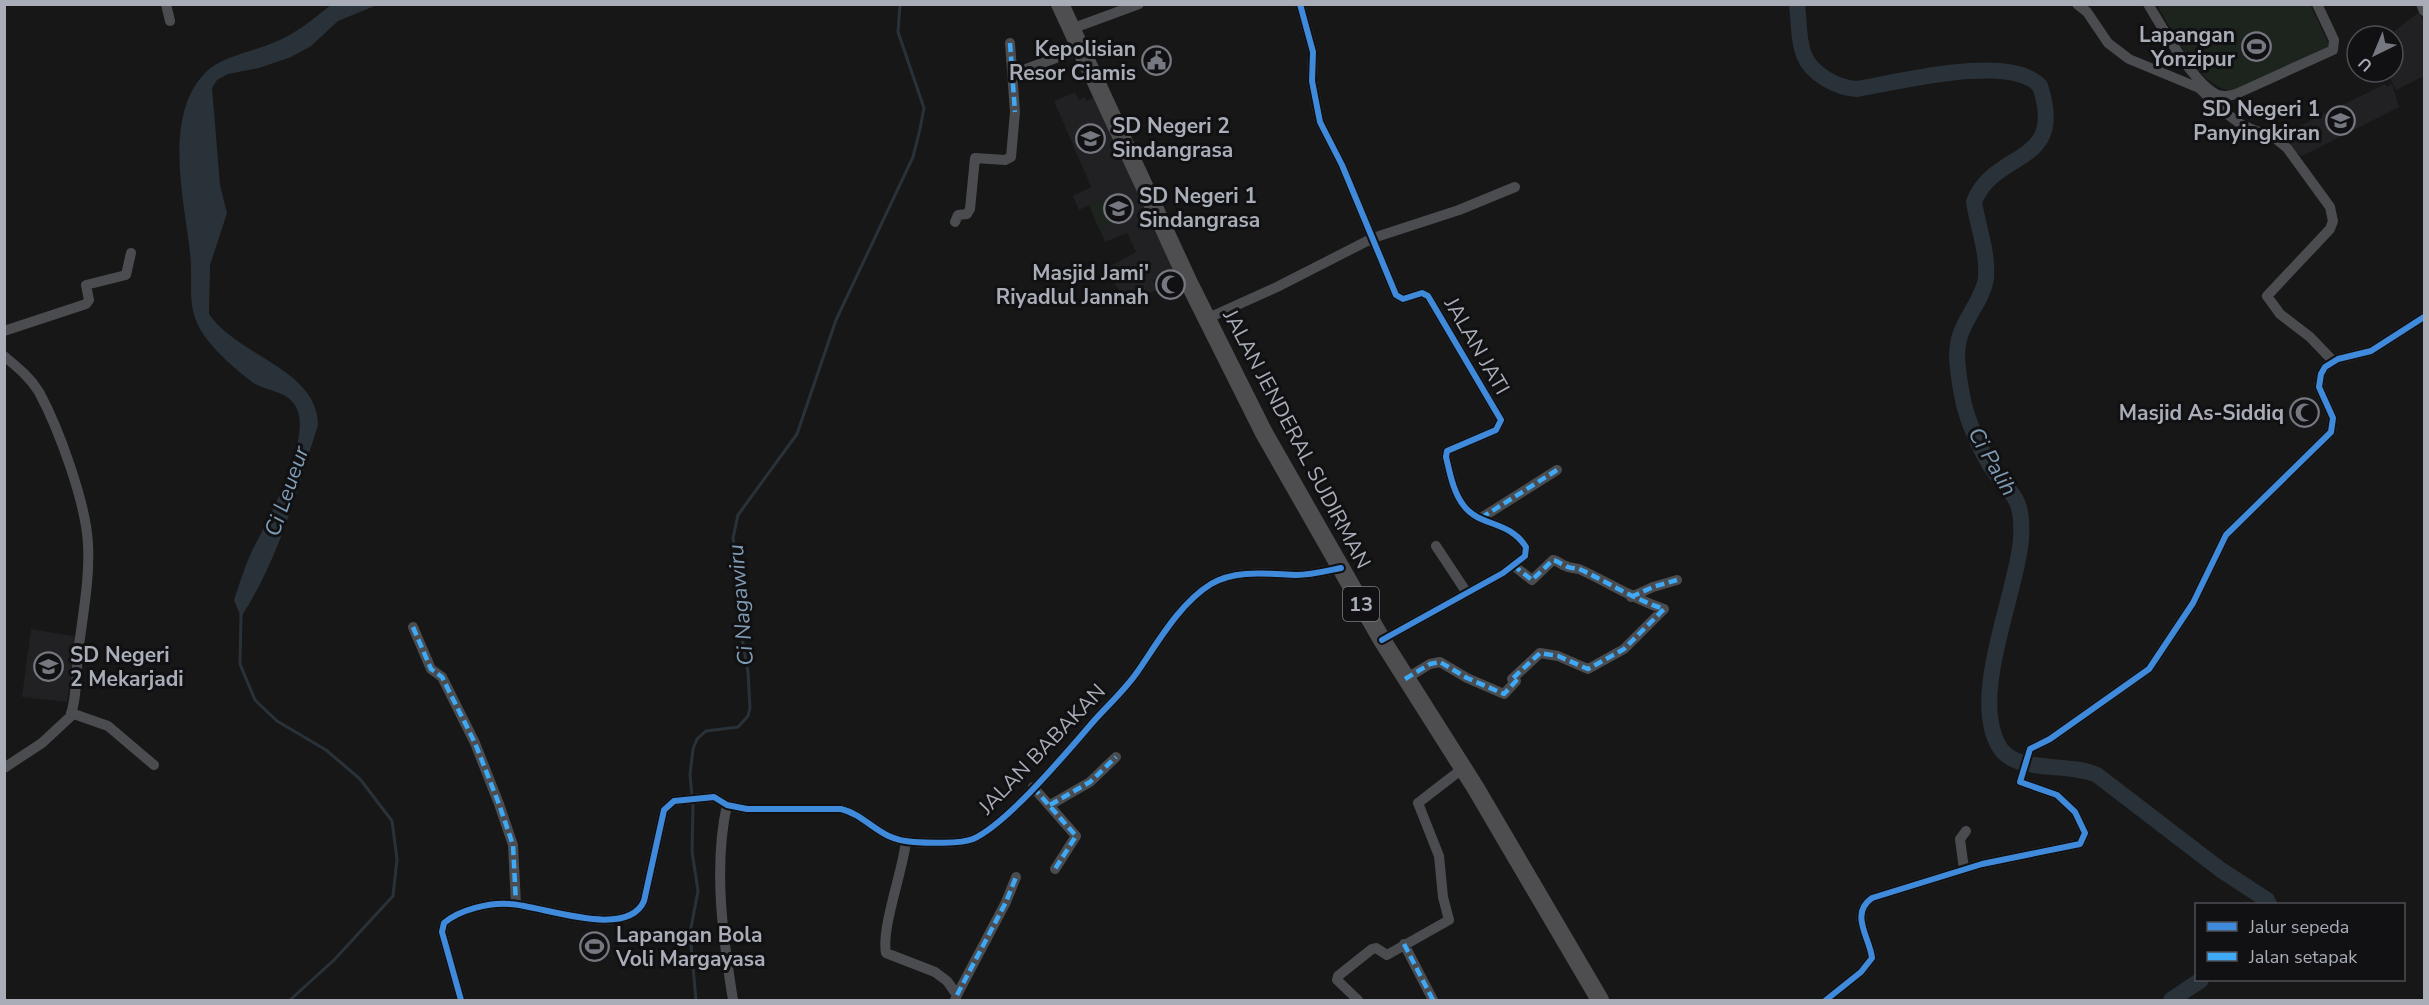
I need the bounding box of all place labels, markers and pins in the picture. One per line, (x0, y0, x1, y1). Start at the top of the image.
place label: Lapangan Yonzipur (2139, 21, 2236, 73)
sports icon: Lapangan Yonzipur (2240, 31, 2272, 63)
place label: Kepolisian Resor Ciamis (1009, 35, 1136, 87)
public building icon: Kepolisian Resor Ciamis (1141, 45, 1173, 77)
place label: SD Negeri 1 Panyingkiran (2193, 95, 2320, 147)
school or university icon: SD Negeri 1 Panyingkiran (2325, 105, 2357, 137)
place label: SD Negeri 2 Sindangrasa (1112, 112, 1233, 164)
school or university icon: SD Negeri 2 Sindangrasa (1075, 122, 1107, 154)
place label: SD Negeri 1 Sindangrasa (1139, 182, 1260, 234)
school or university icon: SD Negeri 1 Sindangrasa (1102, 192, 1134, 224)
place label: Masjid Jami' Riyadlul Jannah (996, 259, 1149, 311)
mosque icon: Masjid Jami' Riyadlul Jannah (1154, 269, 1186, 301)
mosque icon: Masjid As-Siddiq (2289, 397, 2321, 429)
place label: Masjid As-Siddiq (2119, 399, 2284, 427)
place label: SD Negeri 2 Mekarjadi (70, 641, 184, 693)
school or university icon: SD Negeri 2 Mekarjadi (33, 651, 65, 683)
place label: Lapangan Bola Voli Margayasa (615, 921, 765, 973)
sports icon: Lapangan Bola Voli Margayasa (579, 931, 611, 963)

